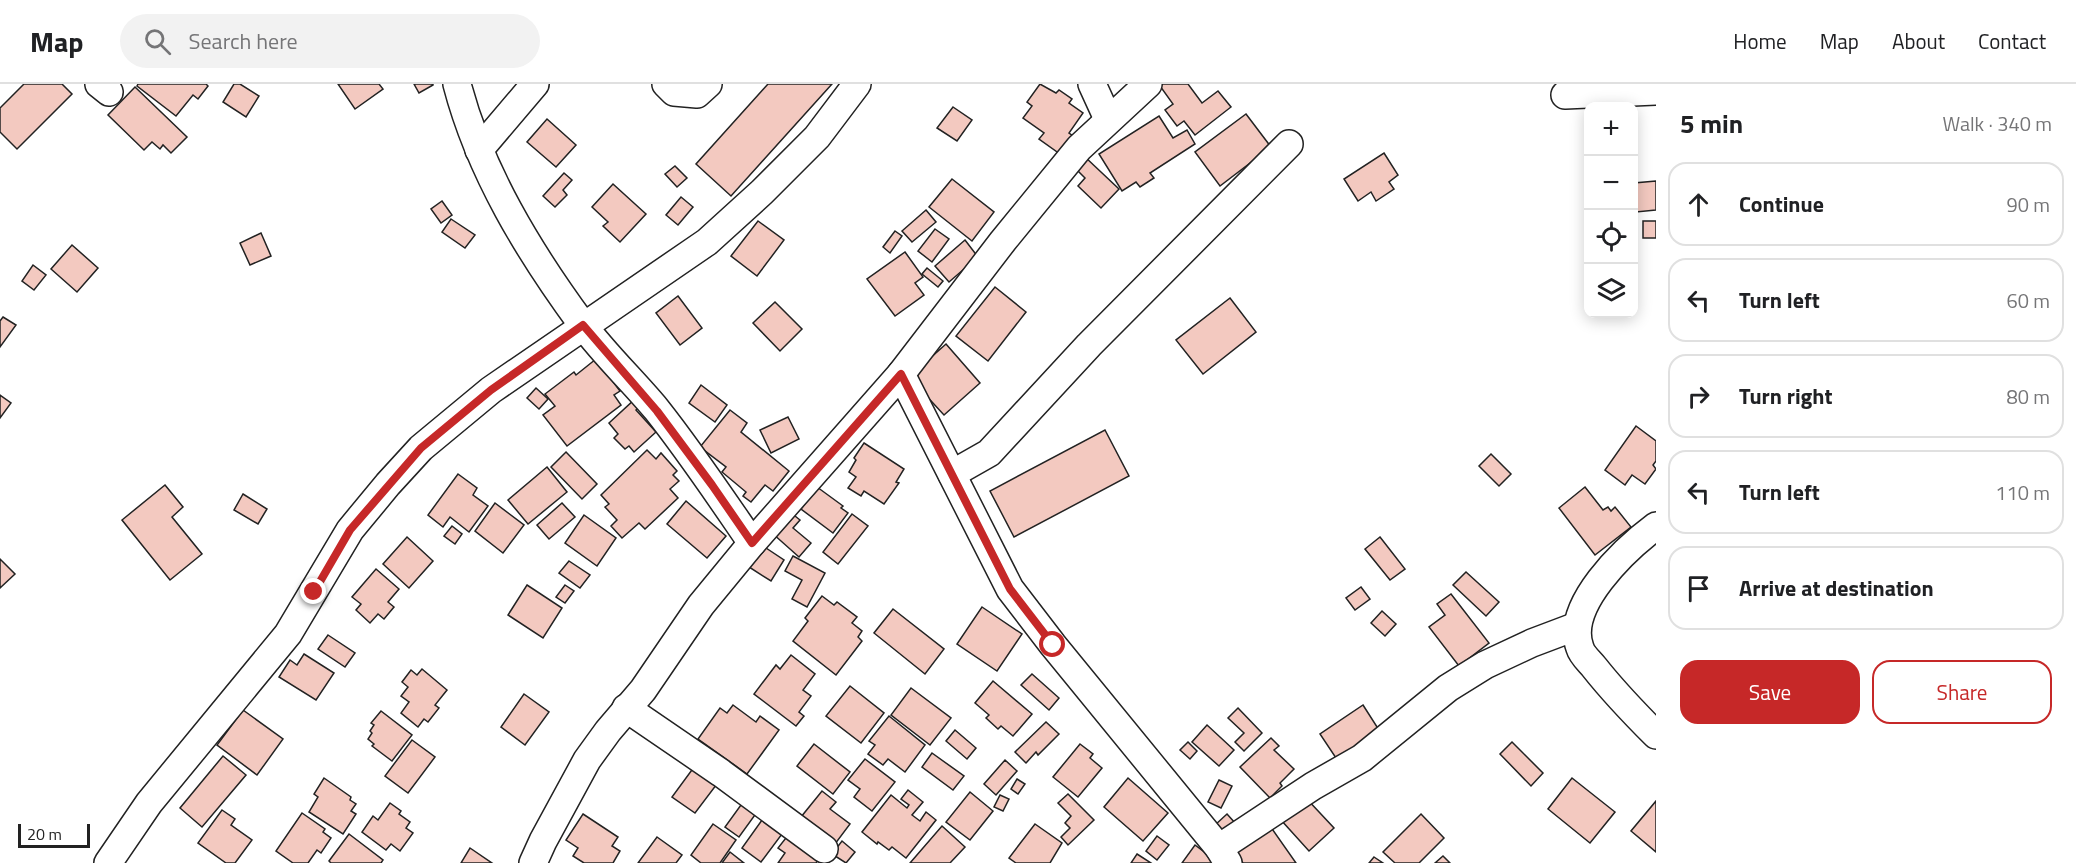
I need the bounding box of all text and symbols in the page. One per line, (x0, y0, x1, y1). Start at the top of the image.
search box (120, 14, 540, 68)
text: Map (30, 20, 84, 63)
text: Search here (189, 24, 298, 58)
icon: search (141, 25, 174, 58)
text: Home (1733, 25, 1787, 57)
text: Map (1820, 25, 1859, 57)
text: About (1892, 25, 1945, 57)
text: Contact (1978, 25, 2046, 57)
map controls (1584, 102, 1638, 318)
button: + (1584, 102, 1638, 156)
text: 5 min (1680, 104, 1743, 143)
text: Walk · 340 m (1943, 108, 2052, 139)
button: − (1584, 156, 1638, 210)
text: Continue (1739, 187, 1824, 221)
icon: ahead (1682, 188, 1715, 221)
text: 90 m (2006, 189, 2050, 220)
button: locate (1584, 210, 1638, 264)
button: layers (1584, 264, 1638, 318)
text: Turn left (1739, 283, 1820, 317)
icon: left (1682, 284, 1715, 317)
text: 60 m (2006, 285, 2050, 316)
text: Turn right (1739, 379, 1833, 413)
icon: right (1682, 380, 1715, 413)
text: 80 m (2006, 381, 2050, 412)
text: Turn left (1739, 475, 1820, 509)
icon: left (1682, 476, 1715, 509)
text: 110 m (1995, 477, 2050, 508)
text: Arrive at destination (1739, 571, 1934, 605)
icon: arrive (1682, 572, 1715, 605)
route end (300, 578, 326, 604)
route start (1039, 631, 1065, 657)
button: Save (1680, 660, 1860, 724)
button: Share (1872, 660, 2052, 724)
scale bar (18, 821, 90, 848)
text: 20 m (27, 822, 62, 846)

